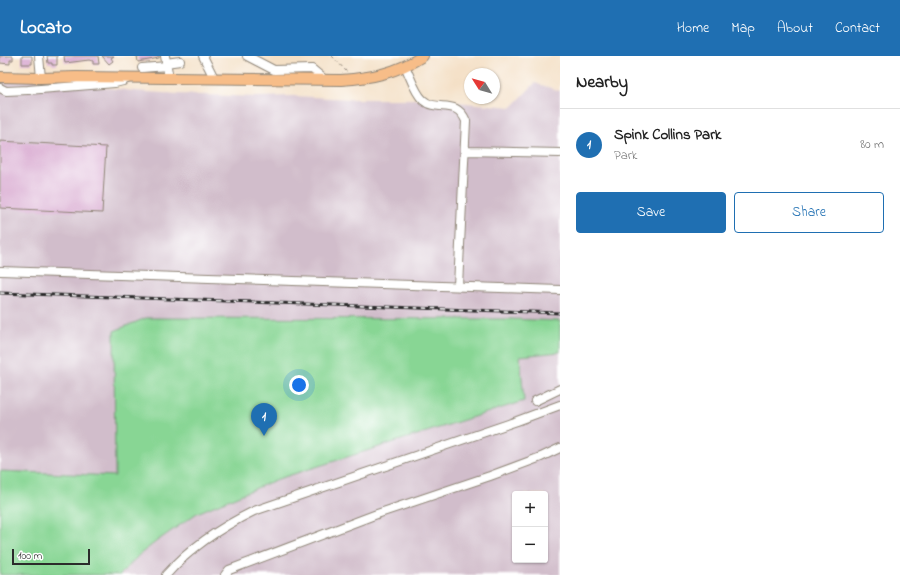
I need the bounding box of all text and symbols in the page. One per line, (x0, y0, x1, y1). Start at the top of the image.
text: Locato (20, 15, 72, 42)
text: Home (677, 18, 709, 39)
text: Map (731, 18, 755, 39)
text: About (777, 18, 813, 39)
text: Contact (835, 18, 880, 39)
north arrow (464, 68, 500, 104)
text: Nearby (576, 70, 628, 95)
text: Spink Collins Park (614, 124, 721, 146)
text: 1 (587, 135, 591, 154)
text: 80 m (860, 135, 884, 154)
text: Park (614, 146, 638, 165)
button: Save (576, 192, 726, 233)
button: Share (734, 192, 884, 233)
your location (289, 375, 309, 395)
pin: 1 (251, 403, 277, 436)
map controls (512, 491, 548, 563)
button: + (512, 491, 548, 527)
button: − (512, 527, 548, 563)
scale bar (12, 547, 90, 566)
text: 100 m (18, 548, 42, 564)

